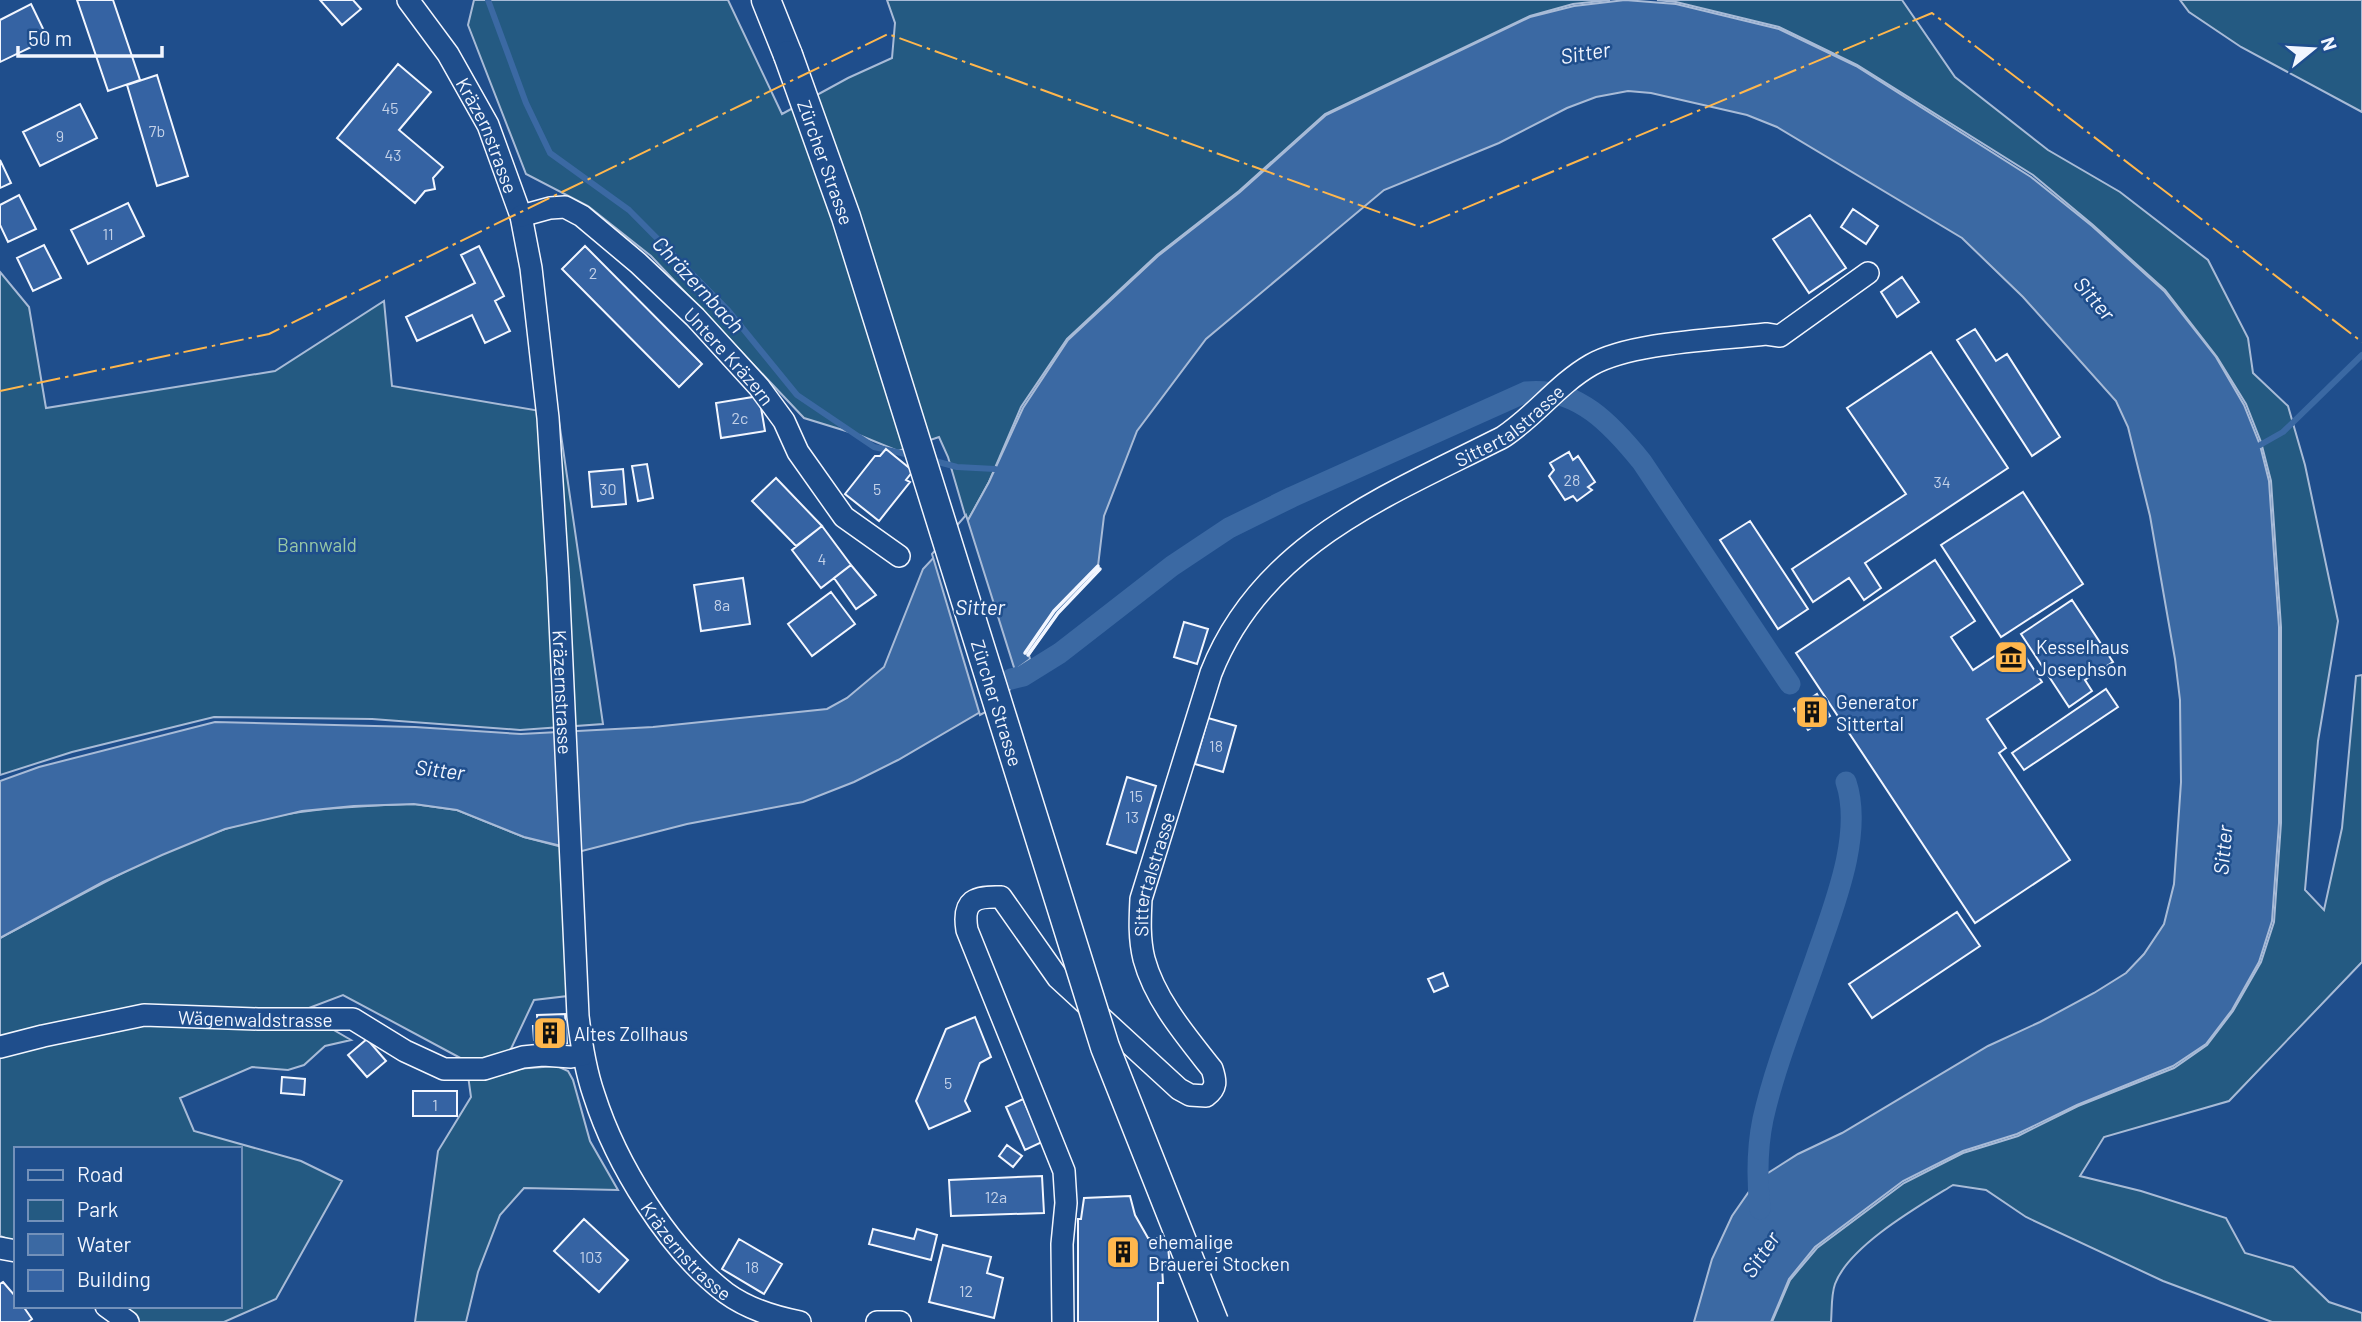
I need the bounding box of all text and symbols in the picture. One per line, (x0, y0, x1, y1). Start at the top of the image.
scale bar (18, 14, 161, 58)
north arrow (2278, 14, 2348, 84)
text: 50 m (28, 25, 72, 50)
text: N (2317, 34, 2343, 53)
water label: Sitter (1558, 36, 1612, 68)
street label: Kräzernstrasse (452, 73, 523, 196)
street label: Zürcher Strasse (793, 97, 859, 228)
house number: 45 (381, 98, 399, 117)
house number: 7b (149, 121, 165, 140)
house number: 9 (56, 126, 64, 145)
house number: 43 (384, 145, 402, 164)
house number: 11 (102, 224, 114, 243)
water label: Chräzernbach (648, 230, 750, 338)
house number: 2 (589, 263, 597, 282)
water label: Sitter (2069, 271, 2121, 325)
street label: Untere Kräzern (680, 302, 780, 409)
street label: Sittertalstrasse (1451, 379, 1568, 471)
house number: 2c (732, 408, 748, 427)
house number: 28 (1564, 470, 1580, 489)
house number: 34 (1933, 472, 1951, 491)
house number: 30 (599, 479, 617, 498)
house number: 5 (873, 479, 881, 498)
park label: Bannwald (277, 533, 357, 556)
house number: 4 (818, 549, 826, 568)
water label: Sitter (955, 594, 1006, 619)
house number: 8a (714, 595, 730, 614)
street label: Kräzernstrasse (549, 629, 578, 755)
place label: Kesselhaus Josephson (2036, 635, 2129, 680)
street label: Zürcher Strasse (967, 637, 1028, 769)
museum icon: Kesselhaus Josephson (1992, 638, 2030, 676)
place label: Generator Sittertal (1836, 690, 1918, 735)
building icon: Generator Sittertal (1793, 693, 1831, 731)
house number: 18 (1209, 736, 1223, 755)
water label: Sitter (414, 754, 467, 785)
house number: 15 (1129, 786, 1143, 805)
house number: 13 (1125, 807, 1139, 826)
street label: Sittertalstrasse (1129, 809, 1179, 937)
water label: Sitter (2207, 823, 2237, 876)
street label: Wägenwaldstrasse (178, 1005, 333, 1031)
building icon: Altes Zollhaus (531, 1014, 569, 1052)
place label: Altes Zollhaus (574, 1022, 688, 1045)
house number: 5 (944, 1073, 952, 1092)
house number: 1 (432, 1095, 438, 1114)
legend (14, 1147, 242, 1308)
text: Road (77, 1161, 123, 1186)
house number: 12a (985, 1187, 1007, 1206)
text: Park (77, 1196, 118, 1221)
street label: Kräzernstrasse (637, 1197, 736, 1305)
water label: Sitter (1736, 1226, 1785, 1282)
place label: ehemalige Brauerei Stocken (1148, 1230, 1290, 1275)
text: Water (77, 1231, 132, 1256)
building icon: ehemalige Brauerei Stocken (1104, 1233, 1142, 1271)
house number: 103 (580, 1247, 602, 1266)
house number: 18 (745, 1257, 759, 1276)
text: Building (77, 1266, 151, 1291)
house number: 12 (959, 1281, 973, 1300)

